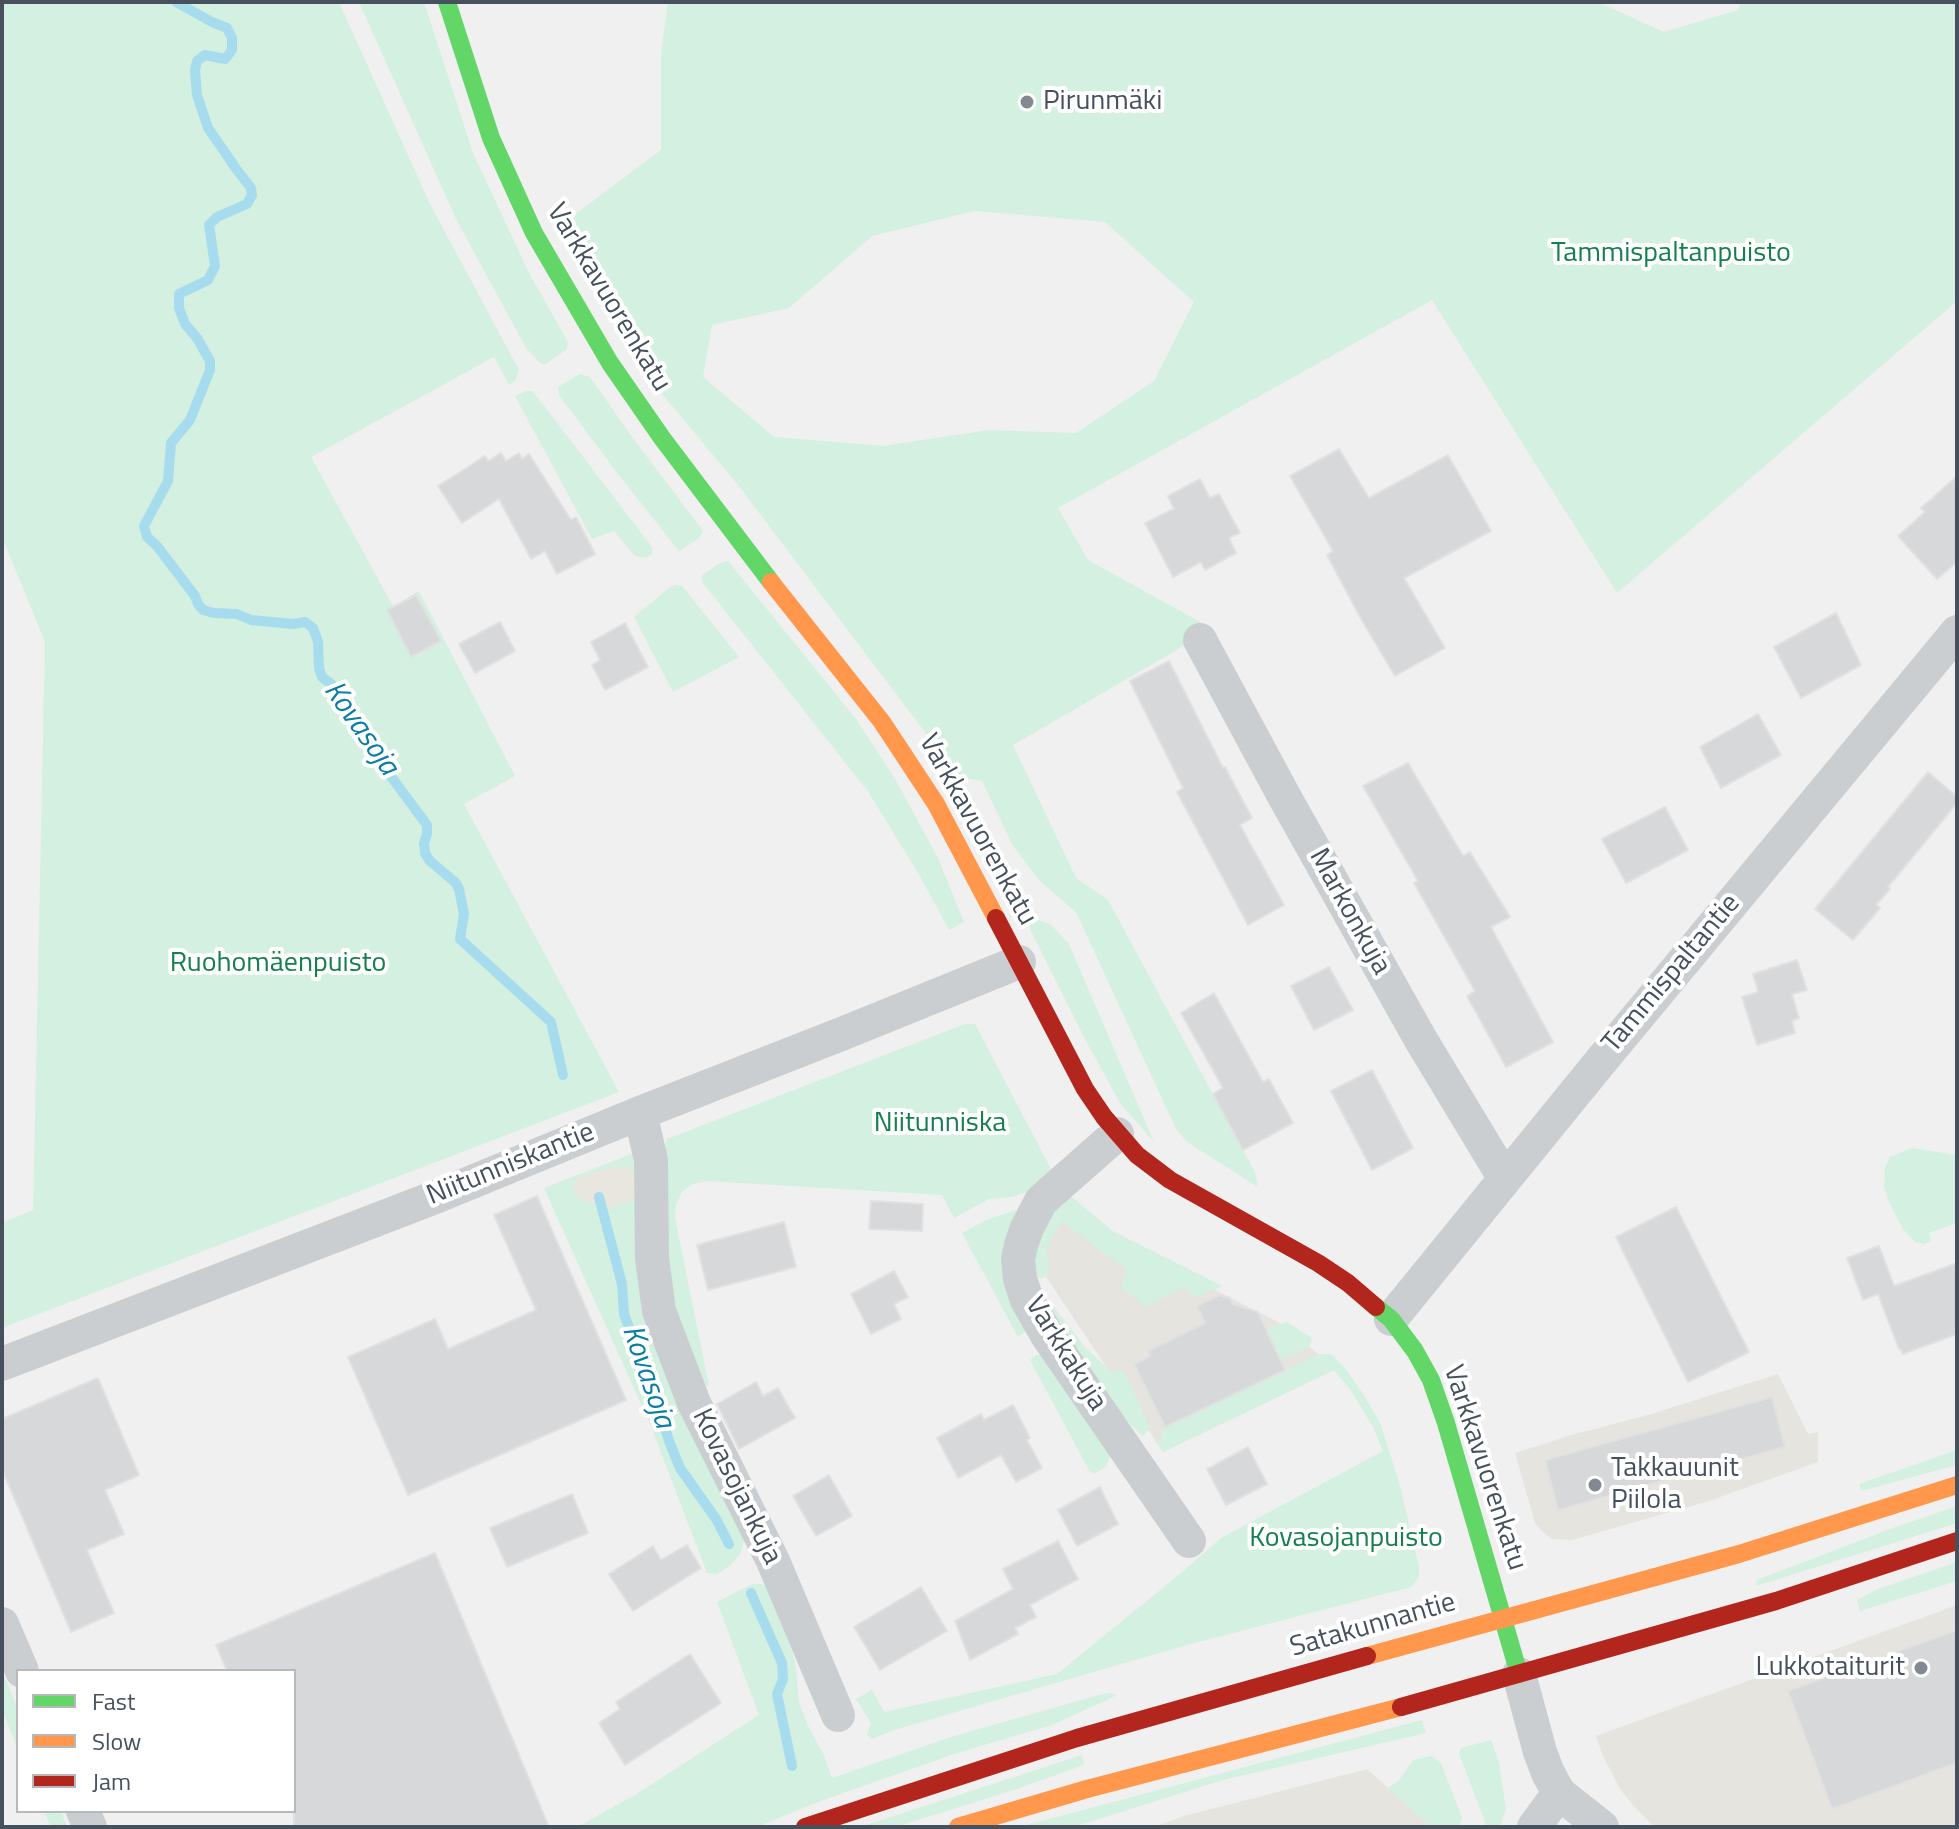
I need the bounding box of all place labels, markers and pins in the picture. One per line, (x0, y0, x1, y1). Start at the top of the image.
place label: Pirunmäki (1043, 85, 1162, 119)
marker: Pirunmäki (1018, 93, 1036, 111)
place label: Takkauunit Piilola (1611, 1452, 1739, 1518)
marker: Takkauunit Piilola (1586, 1476, 1604, 1494)
place label: Lukkotaiturit (1755, 1651, 1905, 1685)
marker: Lukkotaiturit (1912, 1659, 1930, 1677)

